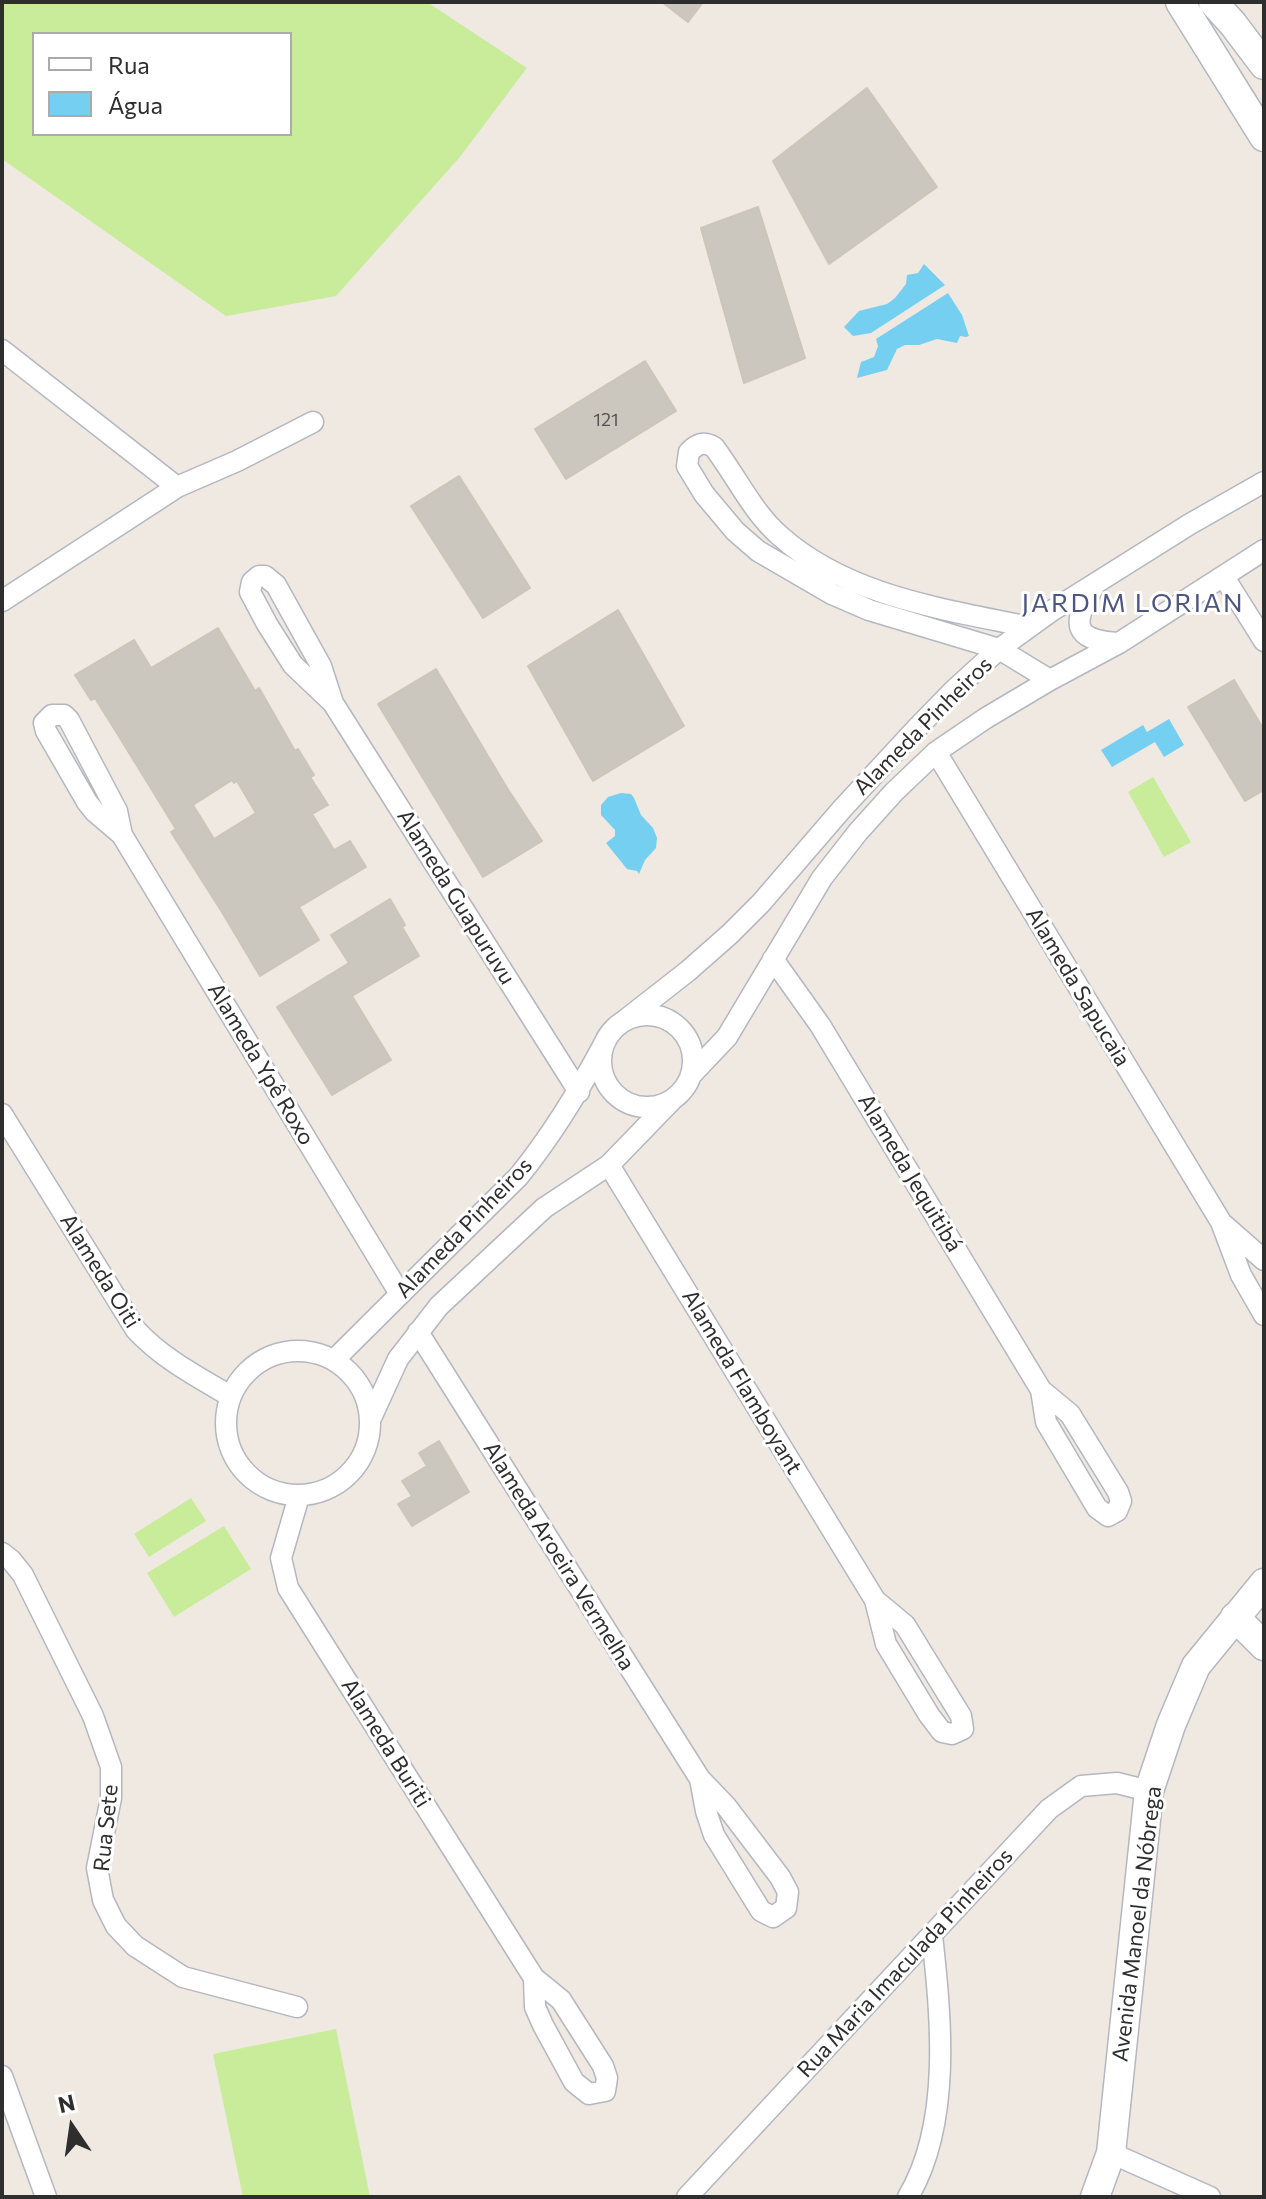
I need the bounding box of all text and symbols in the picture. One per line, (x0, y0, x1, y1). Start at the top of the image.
legend (32, 32, 292, 136)
text: Rua (108, 50, 150, 79)
text: Água (108, 90, 163, 119)
house number: 121 (593, 409, 619, 431)
district label: JARDIM LORIAN (1021, 587, 1245, 619)
street label: Alameda Pinheiros (848, 651, 998, 801)
street label: Alameda Guapuruvu (391, 805, 521, 989)
street label: Alameda Sapucaia (1020, 903, 1136, 1071)
street label: Alameda Ypê Roxo (202, 978, 320, 1150)
street label: Alameda Jequitibá (852, 1089, 968, 1257)
street label: Alameda Pinheiros (390, 1152, 538, 1304)
street label: Alameda Oiti (54, 1209, 146, 1333)
street label: Alameda Flamboyant (676, 1285, 808, 1479)
street label: Alameda Aroeira Vermelha (478, 1437, 640, 1675)
street label: Alameda Buriti (336, 1674, 436, 1812)
street label: Rua Sete (88, 1783, 124, 1873)
street label: Avenida Manoel da Nóbrega (1107, 1785, 1167, 2063)
street label: Rua Maria Imaculada Pinheiros (792, 1843, 1018, 2083)
north arrow (32, 2087, 112, 2167)
text: N (55, 2088, 78, 2118)

